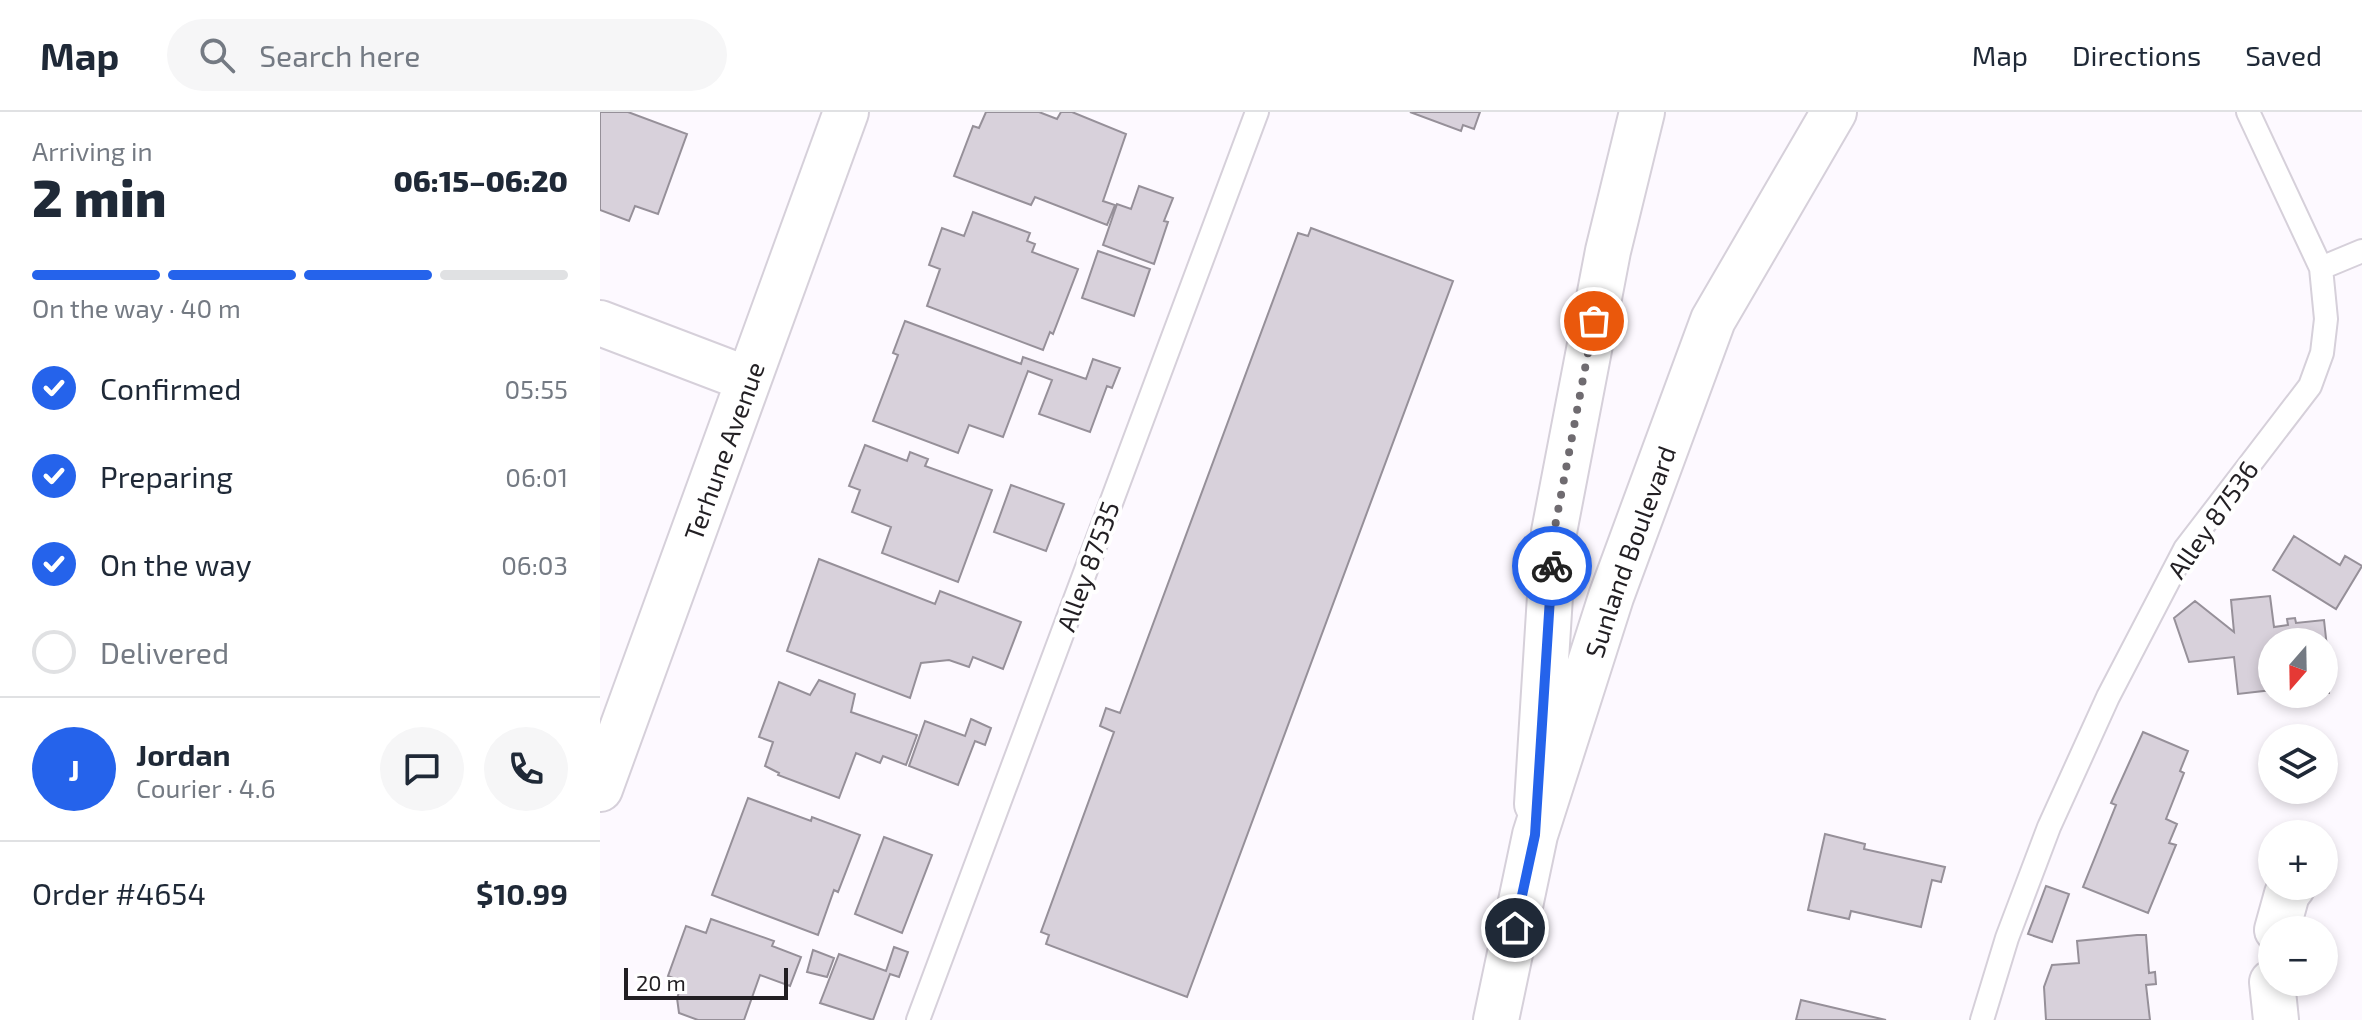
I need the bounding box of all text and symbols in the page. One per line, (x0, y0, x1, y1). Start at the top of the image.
search box (167, 19, 727, 91)
text: Map (40, 32, 119, 78)
icon: search (195, 33, 239, 77)
text: Search here (259, 37, 420, 73)
text: Map (1972, 38, 2028, 72)
text: Directions (2072, 38, 2201, 72)
text: Saved (2245, 38, 2322, 72)
text: Arriving in (32, 135, 153, 166)
text: 06:15–06:20 (393, 162, 568, 198)
text: 2 min (32, 165, 167, 227)
pin (1560, 287, 1628, 355)
text: On the way · 40 m (32, 292, 241, 323)
icon: bag (1572, 299, 1616, 343)
street label: Terhune Avenue (676, 357, 770, 544)
icon: check (32, 366, 76, 410)
text: Confirmed (100, 370, 241, 406)
text: 05:55 (504, 373, 568, 404)
street label: Sunland Boulevard (1577, 441, 1681, 661)
icon: check (32, 454, 76, 498)
street label: Alley 87536 (2160, 454, 2264, 584)
text: Preparing (100, 458, 233, 494)
text: 06:01 (505, 461, 568, 492)
street label: Alley 87535 (1049, 497, 1125, 635)
courier (1512, 526, 1592, 606)
icon: check (32, 542, 76, 586)
icon: bike (1530, 544, 1574, 588)
text: On the way (100, 546, 252, 582)
text: 06:03 (501, 549, 568, 580)
north arrow (2258, 628, 2338, 708)
map controls (2258, 628, 2338, 996)
text: Delivered (100, 634, 229, 670)
button: layers (2258, 724, 2338, 804)
button: chat (380, 727, 464, 811)
button: phone (484, 727, 568, 811)
text: Jordan (136, 736, 231, 772)
text: J (68, 751, 80, 787)
text: Courier · 4.6 (136, 772, 276, 803)
button: + (2258, 820, 2338, 900)
text: Order #4654 (32, 875, 206, 911)
text: $10.99 (476, 875, 568, 911)
pin (1481, 894, 1549, 962)
icon: home (1493, 906, 1537, 950)
button: − (2258, 916, 2338, 996)
scale bar (624, 964, 788, 1000)
text: 20 m (636, 969, 686, 995)

